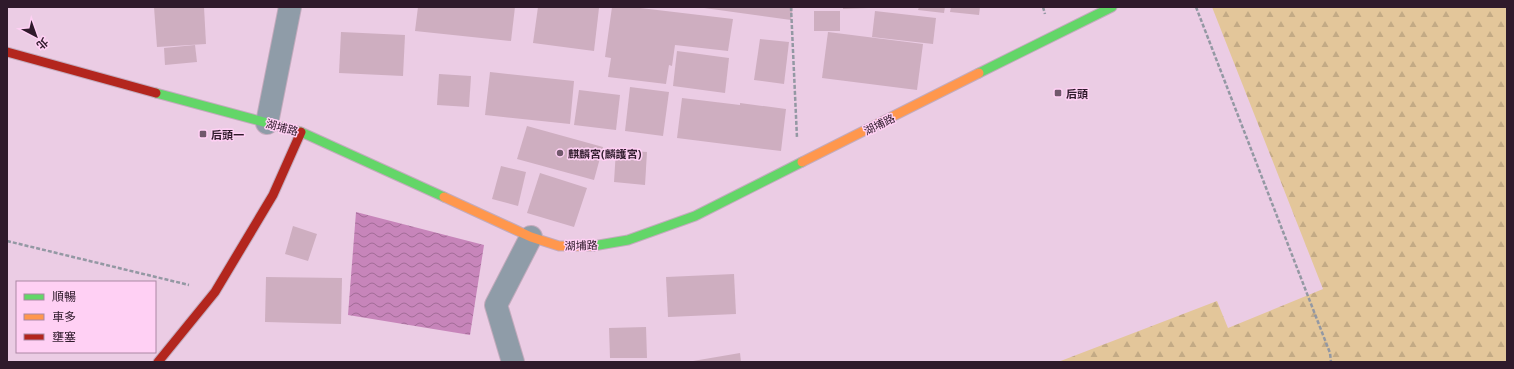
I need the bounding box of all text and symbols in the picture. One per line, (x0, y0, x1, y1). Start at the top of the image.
north arrow (16, 16, 56, 56)
text: 北 (34, 35, 52, 53)
place label: 后頭 (1066, 86, 1088, 101)
marker: 后頭 (1053, 88, 1063, 98)
street label: 湖埔路 (861, 110, 897, 138)
street label: 湖埔路 (264, 115, 300, 139)
place label: 后頭一 (211, 127, 244, 142)
marker: 后頭一 (198, 129, 208, 139)
place label: 麒麟宮(麟護宮) (568, 146, 642, 161)
marker: 麒麟宮(麟護宮) (555, 148, 565, 158)
street label: 湖埔路 (564, 237, 598, 253)
legend (16, 281, 156, 353)
text: 順暢 (52, 288, 76, 305)
text: 車多 (52, 308, 76, 325)
text: 壅塞 (52, 328, 76, 345)

